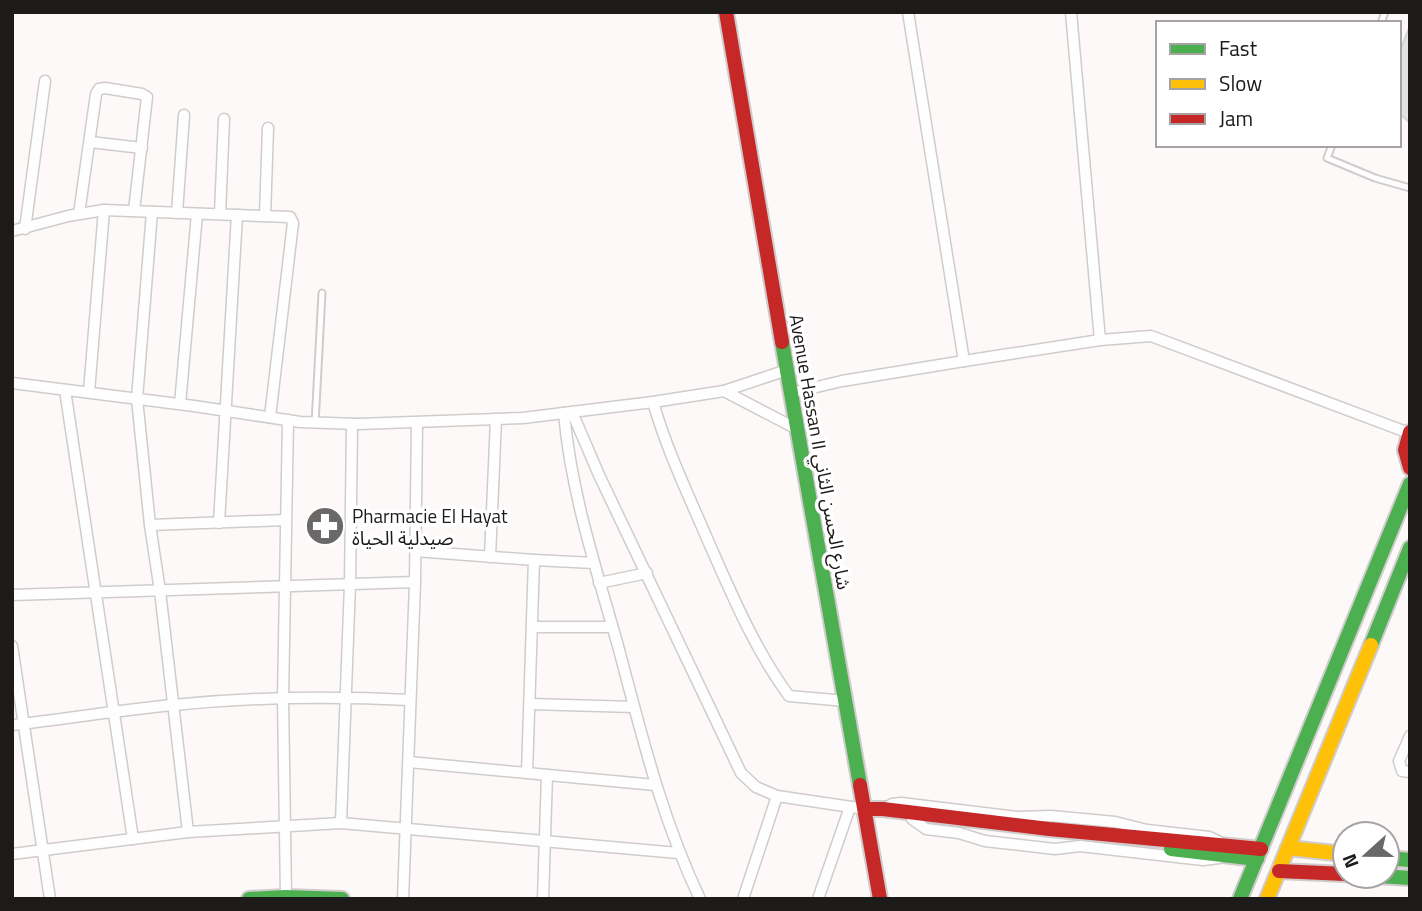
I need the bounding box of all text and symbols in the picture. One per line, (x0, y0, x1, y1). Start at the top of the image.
legend (1156, 21, 1401, 147)
text: Fast (1219, 32, 1258, 64)
text: Slow (1219, 67, 1262, 99)
text: Jam (1219, 102, 1253, 134)
street label: Avenue Hassan II شارع الحسن الثاني (781, 312, 860, 592)
place label: Pharmacie El Hayat صيدلية الحياة (352, 501, 508, 552)
pharmacy icon: Pharmacie El Hayat صيدلية الحياة (304, 505, 346, 547)
north arrow (1331, 820, 1401, 890)
text: N (1334, 850, 1366, 873)

